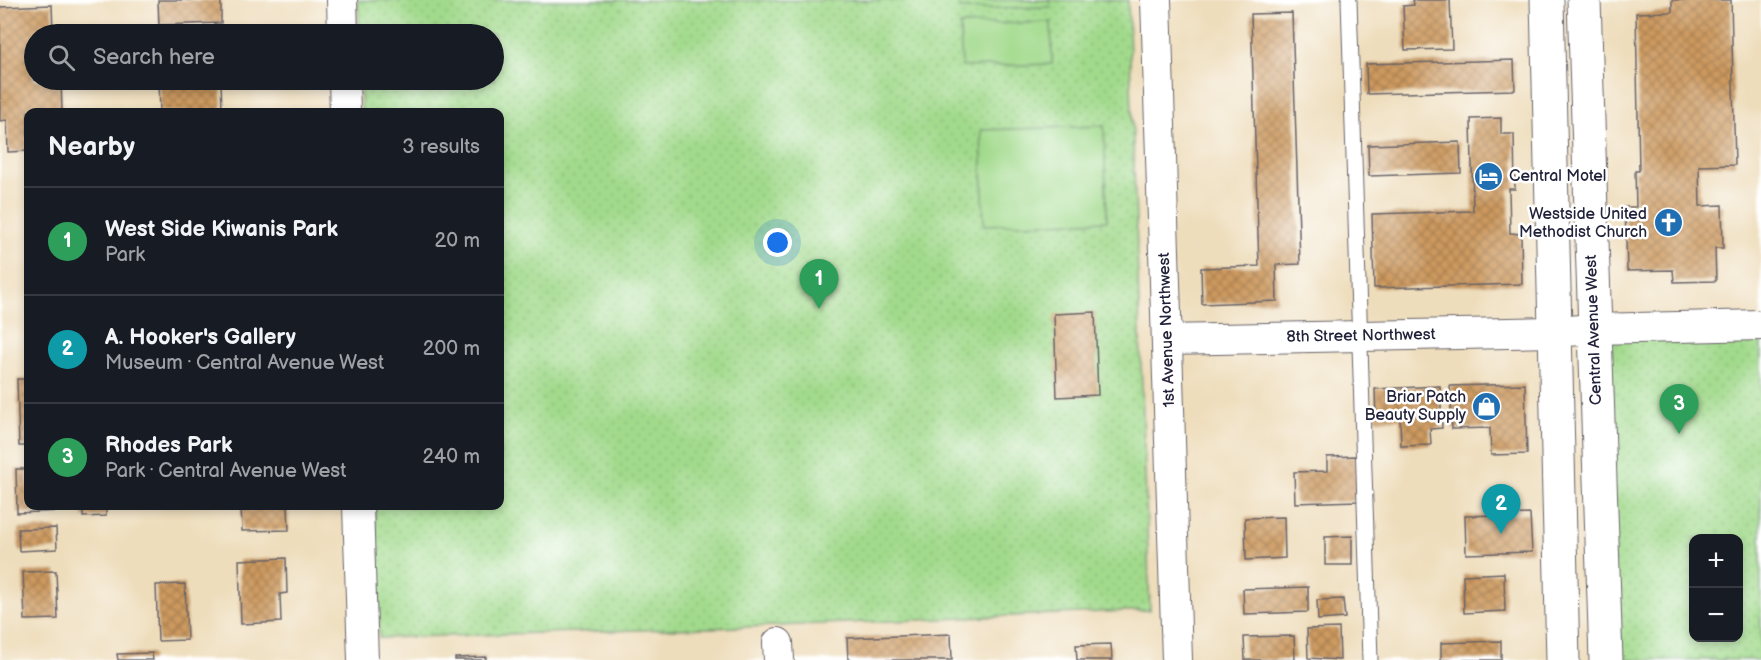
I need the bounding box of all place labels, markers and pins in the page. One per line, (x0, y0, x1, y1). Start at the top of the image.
hotel icon: Central Motel (1472, 160, 1504, 192)
place label: Central Motel (1509, 167, 1606, 186)
place label: Westside United Methodist Church (1519, 205, 1647, 242)
church icon: Westside United Methodist Church (1652, 207, 1684, 239)
pin: 1 (800, 260, 838, 309)
pin: 3 (1660, 384, 1698, 434)
place label: Briar Patch Beauty Supply (1365, 388, 1467, 425)
shop icon: Briar Patch Beauty Supply (1471, 390, 1503, 422)
pin: 2 (1482, 484, 1520, 534)

